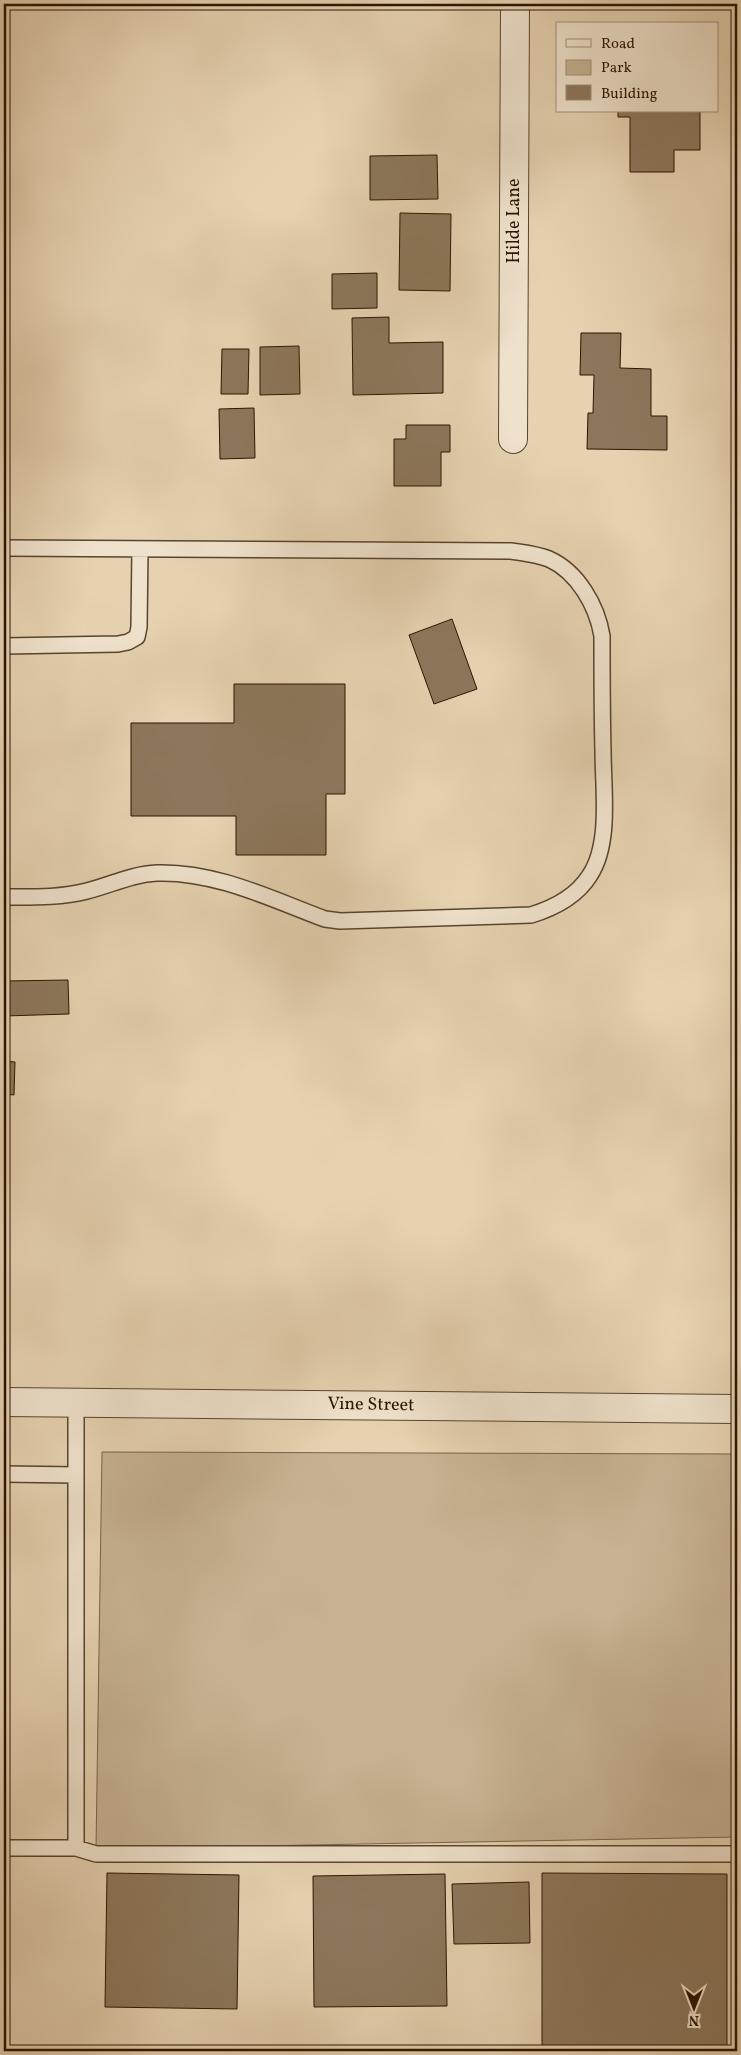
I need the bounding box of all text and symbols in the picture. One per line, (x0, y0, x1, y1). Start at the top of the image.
legend (556, 22, 718, 112)
text: Road (601, 34, 635, 55)
text: Park (601, 58, 632, 79)
text: Building (601, 84, 658, 105)
street label: Hilde Lane (502, 179, 527, 263)
street label: Vine Street (327, 1392, 415, 1418)
north arrow (668, 1982, 718, 2032)
text: N (689, 2010, 699, 2029)

